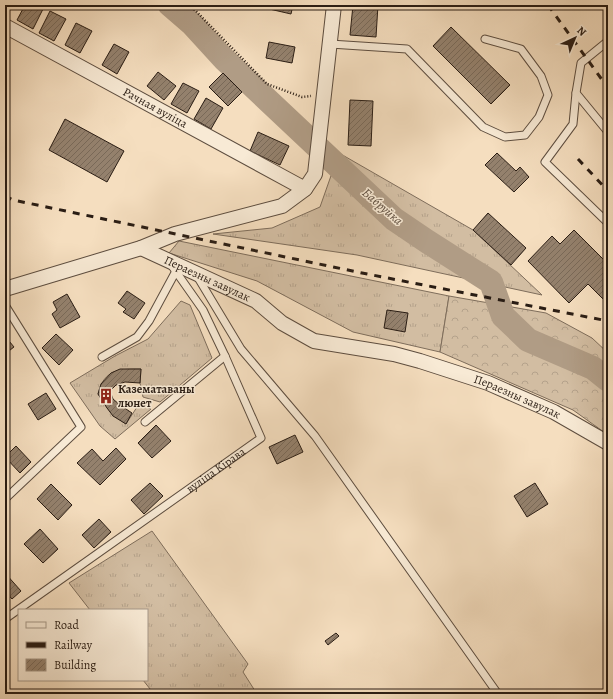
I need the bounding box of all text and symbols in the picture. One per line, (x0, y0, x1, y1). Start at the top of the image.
north arrow (555, 18, 595, 58)
text: N (574, 23, 590, 39)
street label: Рачная вуліца (120, 84, 191, 132)
water label: Бабруйка (359, 184, 407, 229)
street label: Пераезны завулак (162, 252, 253, 305)
street label: Пераезны завулак (472, 371, 564, 422)
place label: Казематаваны люнет (117, 381, 195, 411)
building icon: Казематаваны люнет (97, 387, 115, 405)
street label: вуліца Кірава (183, 443, 249, 497)
legend (18, 609, 148, 681)
text: Road (54, 617, 80, 633)
text: Railway (54, 637, 93, 653)
text: Building (54, 657, 96, 673)

